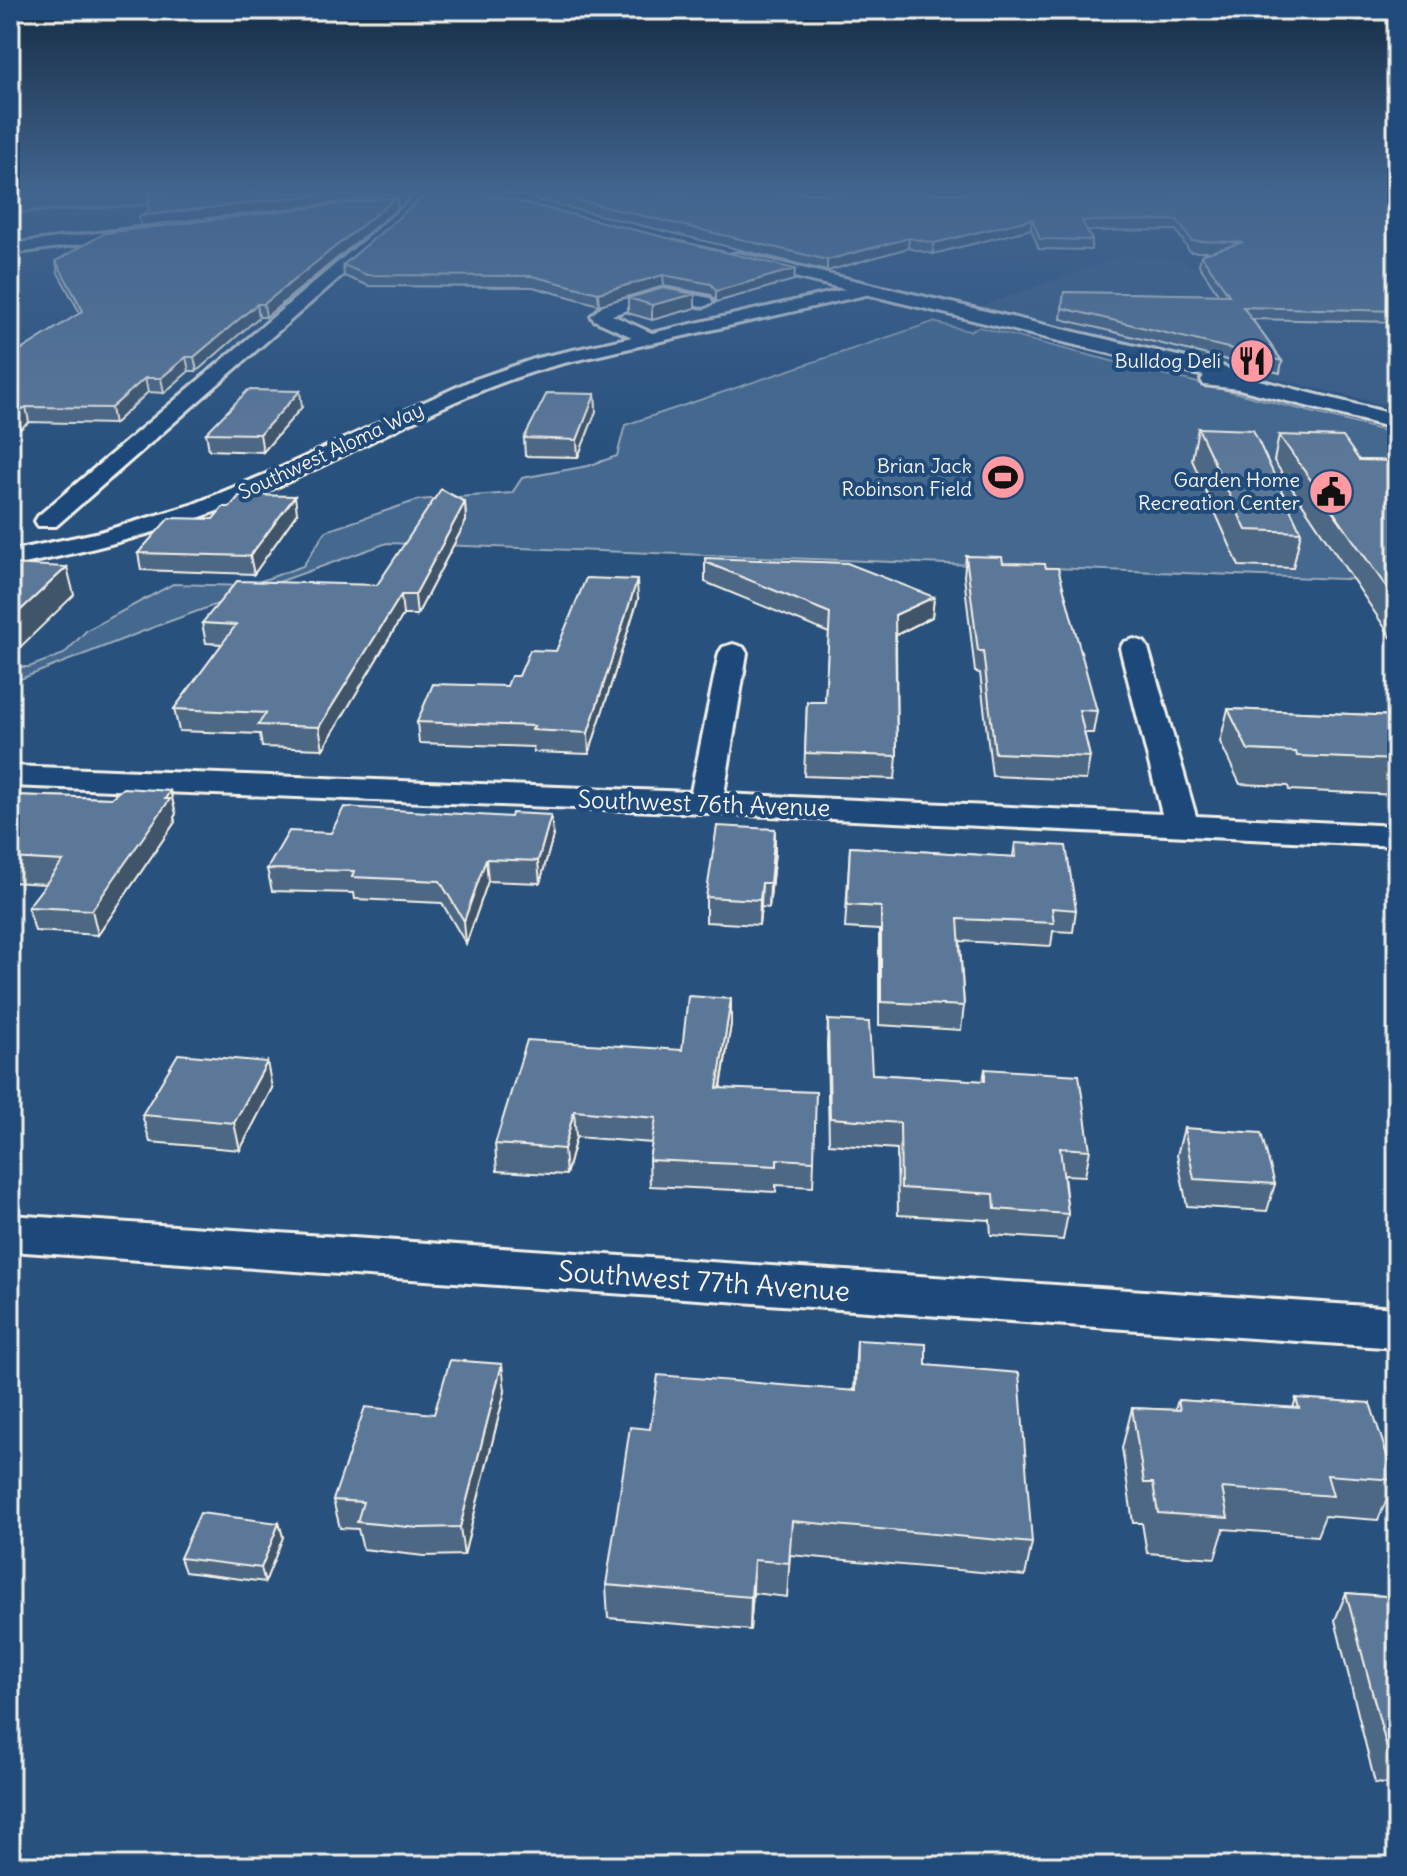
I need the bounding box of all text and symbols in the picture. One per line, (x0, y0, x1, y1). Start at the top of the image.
restaurant icon: Bulldog Deli (1228, 337, 1276, 385)
place label: Bulldog Deli (1114, 348, 1221, 373)
street label: Southwest Aloma Way (234, 397, 428, 505)
place label: Brian Jack Robinson Field (842, 453, 972, 501)
sports icon: Brian Jack Robinson Field (979, 453, 1027, 501)
place label: Garden Home Recreation Center (1138, 467, 1300, 515)
public building icon: Garden Home Recreation Center (1307, 468, 1355, 516)
street label: Southwest 76th Avenue (577, 784, 831, 822)
street label: Southwest 77th Avenue (557, 1253, 851, 1309)

